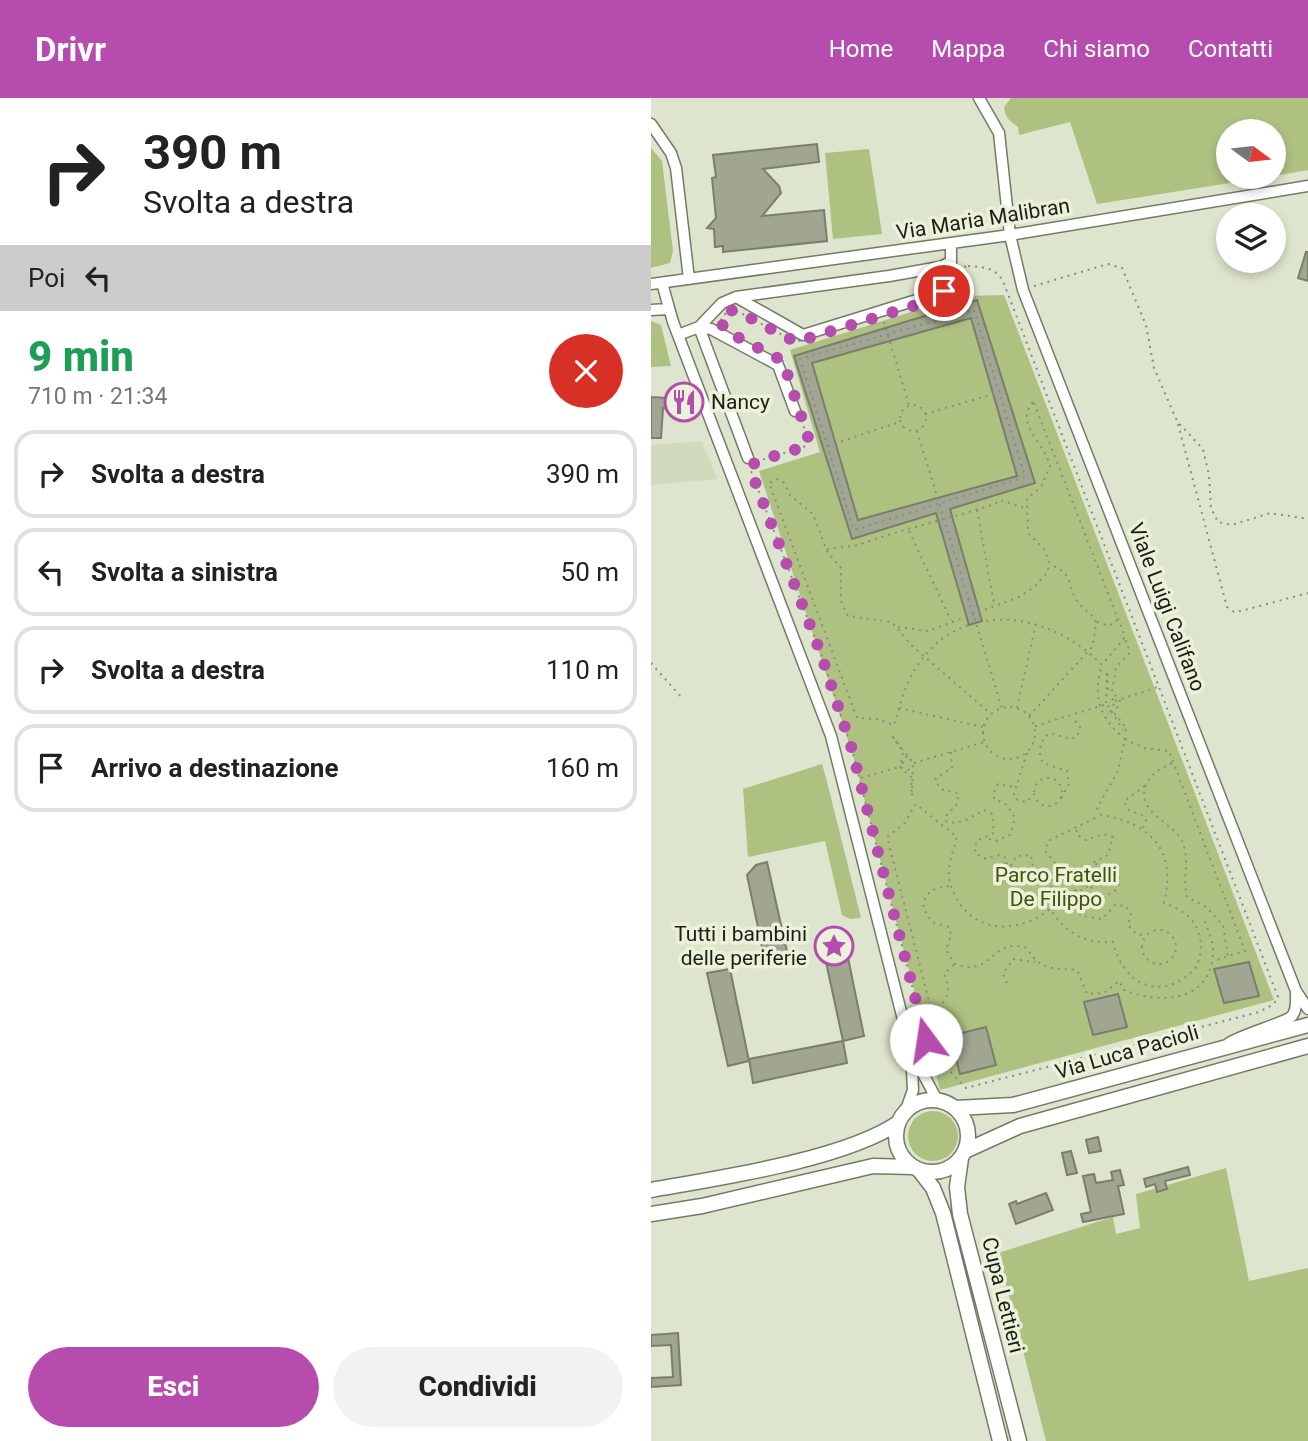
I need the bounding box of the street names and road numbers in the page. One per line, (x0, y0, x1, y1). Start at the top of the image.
street label: Via Maria Malibran (895, 193, 1071, 245)
street label: Viale Luigi Califano (1124, 519, 1210, 695)
street label: Via Luca Pacioli (1053, 1020, 1201, 1084)
street label: Cupa Lettieri (977, 1235, 1029, 1355)

